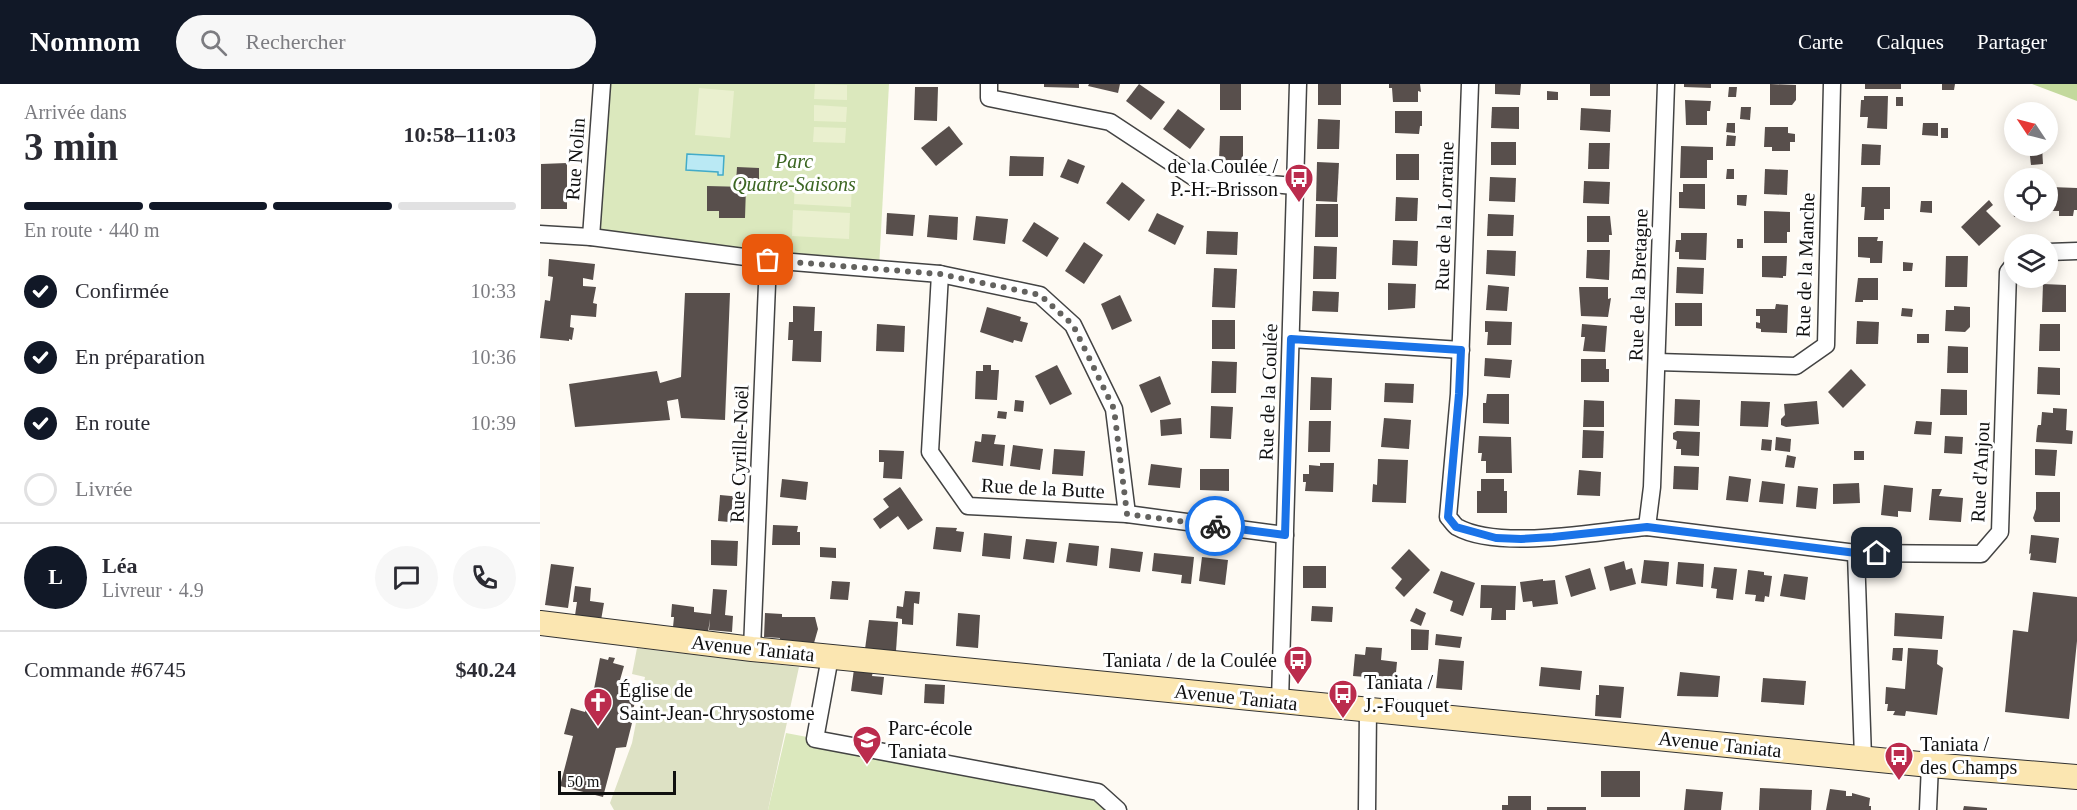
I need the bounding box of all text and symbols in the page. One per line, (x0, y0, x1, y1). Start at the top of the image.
search box (176, 15, 596, 69)
text: Nomnom (30, 26, 140, 57)
icon: search (197, 26, 230, 59)
text: Rechercher (245, 29, 346, 54)
text: Carte (1798, 30, 1843, 54)
text: Calques (1876, 30, 1944, 54)
text: Partager (1977, 30, 2047, 54)
text: Arrivée dans (24, 101, 127, 123)
north arrow (2004, 102, 2058, 156)
map controls (2004, 102, 2058, 288)
street label: Rue Nolin (561, 117, 589, 201)
text: 10:58–11:03 (404, 122, 516, 147)
text: 3 min (24, 125, 118, 168)
street label: Rue de la Lorraine (1430, 141, 1458, 291)
park label: Parc Quatre-Saisons (732, 150, 856, 195)
place label: de la Coulée / P.-H.-Brisson (1167, 155, 1278, 200)
bus stop icon: de la Coulée / P.-H.-Brisson (1283, 162, 1315, 204)
button: locate (2004, 168, 2058, 222)
street label: Rue de la Manche (1791, 192, 1819, 338)
street label: Rue de la Bretagne (1624, 208, 1653, 362)
text: En route · 440 m (24, 219, 160, 241)
pin (742, 234, 793, 285)
button: layers (2004, 234, 2058, 288)
icon: bag (751, 243, 784, 276)
icon: check (24, 275, 57, 308)
text: Confirmée (75, 278, 169, 303)
text: 10:33 (470, 280, 516, 302)
street label: Rue de la Coulée (1255, 323, 1281, 461)
icon: check (24, 341, 57, 374)
text: En préparation (75, 344, 205, 369)
text: 10:36 (470, 346, 516, 368)
street label: Rue Cyrille-Noël (726, 384, 753, 524)
icon: check (24, 407, 57, 440)
text: En route (75, 410, 150, 435)
text: 10:39 (470, 412, 516, 434)
street label: Rue d'Anjou (1966, 421, 1995, 523)
street label: Rue de la Butte (981, 474, 1106, 502)
text: Livrée (75, 476, 132, 501)
courier (1185, 496, 1245, 556)
icon: bike (1199, 510, 1232, 543)
pin (1851, 527, 1902, 578)
icon: home (1860, 536, 1893, 569)
button: chat (375, 546, 438, 609)
button: phone (453, 546, 516, 609)
text: Léa (102, 553, 137, 578)
text: L (48, 564, 63, 589)
text: Livreur · 4.9 (102, 579, 204, 601)
street label: Avenue Taniata (690, 631, 816, 665)
bus stop icon: Taniata / de la Coulée (1282, 644, 1314, 686)
place label: Taniata / de la Coulée (1103, 649, 1277, 671)
text: Commande #6745 (24, 657, 186, 682)
text: $40.24 (456, 657, 516, 682)
place label: Taniata / J.-Fouquet (1364, 671, 1449, 717)
bus stop icon: Taniata / J.-Fouquet (1327, 678, 1359, 720)
place label: Église de Saint-Jean-Chrysostome (619, 679, 815, 725)
street label: Avenue Taniata (1173, 680, 1299, 714)
church icon: Église de Saint-Jean-Chrysostome (582, 686, 614, 728)
place label: Parc-école Taniata (888, 717, 973, 762)
school or university icon: Parc-école Taniata (851, 724, 883, 766)
street label: Avenue Taniata (1657, 727, 1783, 761)
place label: Taniata / des Champs (1920, 733, 2017, 779)
bus stop icon: Taniata / des Champs (1883, 740, 1915, 782)
scale bar (558, 768, 676, 796)
text: 50 m (567, 773, 599, 790)

